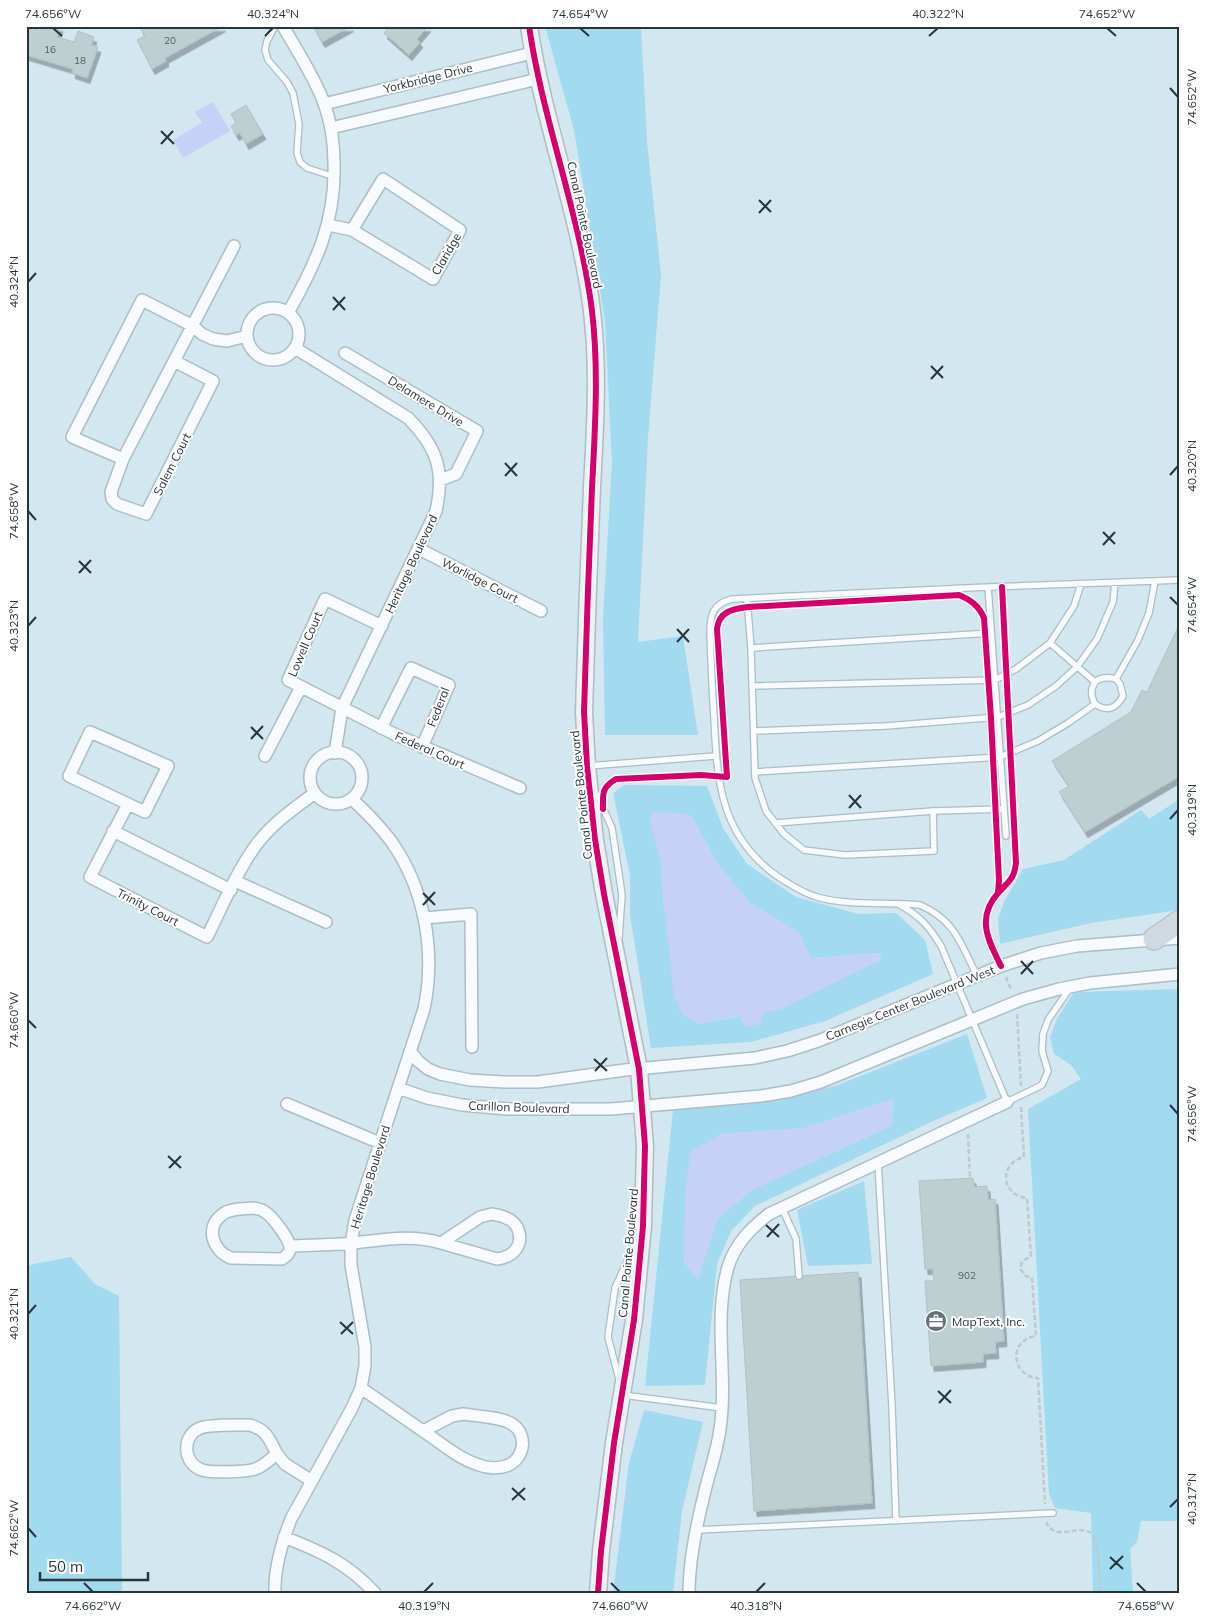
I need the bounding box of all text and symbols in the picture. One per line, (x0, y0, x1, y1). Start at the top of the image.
text: 74.656°W (25, 6, 81, 21)
text: 40.324°N (247, 6, 299, 21)
text: 74.654°W (552, 6, 608, 21)
text: 40.322°N (912, 6, 964, 21)
text: 74.652°W (1079, 6, 1135, 21)
house number: 20 (164, 34, 176, 47)
house number: 16 (44, 43, 56, 56)
house number: 18 (74, 54, 86, 67)
street label: Yorkbridge Drive (381, 60, 474, 97)
text: 74.652°W (1184, 69, 1199, 125)
street label: Canal Pointe Boulevard (564, 160, 606, 290)
street label: Claridge (428, 230, 464, 278)
text: 40.324°N (6, 256, 21, 308)
street label: Delamere Drive (385, 373, 467, 429)
street label: Salem Court (150, 430, 194, 498)
text: 40.320°N (1184, 440, 1199, 492)
text: 74.658°W (6, 483, 21, 539)
street label: Heritage Boulevard (382, 512, 440, 616)
street label: Worlidge Court (439, 554, 521, 606)
text: 74.654°W (1184, 577, 1199, 633)
text: 40.323°N (6, 600, 21, 652)
street label: Lowell Court (285, 609, 325, 679)
street label: Federal (424, 685, 452, 729)
street label: Federal Court (393, 728, 467, 772)
street label: Canal Pointe Boulevard (567, 730, 595, 860)
text: 40.319°N (1184, 784, 1199, 836)
street label: Trinity Court (114, 885, 182, 929)
street label: Carnegie Center Boulevard West (823, 962, 997, 1044)
text: 74.660°W (6, 992, 21, 1048)
text: 74.656°W (1184, 1086, 1199, 1142)
street label: Carillon Boulevard (468, 1098, 570, 1116)
street label: Heritage Boulevard (347, 1123, 393, 1231)
street label: Canal Pointe Boulevard (615, 1188, 641, 1318)
house number: 902 (958, 1269, 976, 1282)
text: 40.321°N (6, 1288, 21, 1340)
office icon: MapText, Inc. (924, 1309, 948, 1333)
place label: MapText, Inc. (952, 1314, 1025, 1329)
text: 40.317°N (1184, 1473, 1199, 1525)
text: 74.662°W (6, 1500, 21, 1556)
scale bar (40, 1549, 148, 1581)
text: 50 m (48, 1557, 83, 1576)
text: 74.662°W (65, 1598, 121, 1613)
text: 40.319°N (398, 1598, 450, 1613)
text: 74.660°W (592, 1598, 648, 1613)
text: 40.318°N (730, 1598, 782, 1613)
text: 74.658°W (1118, 1598, 1174, 1613)

